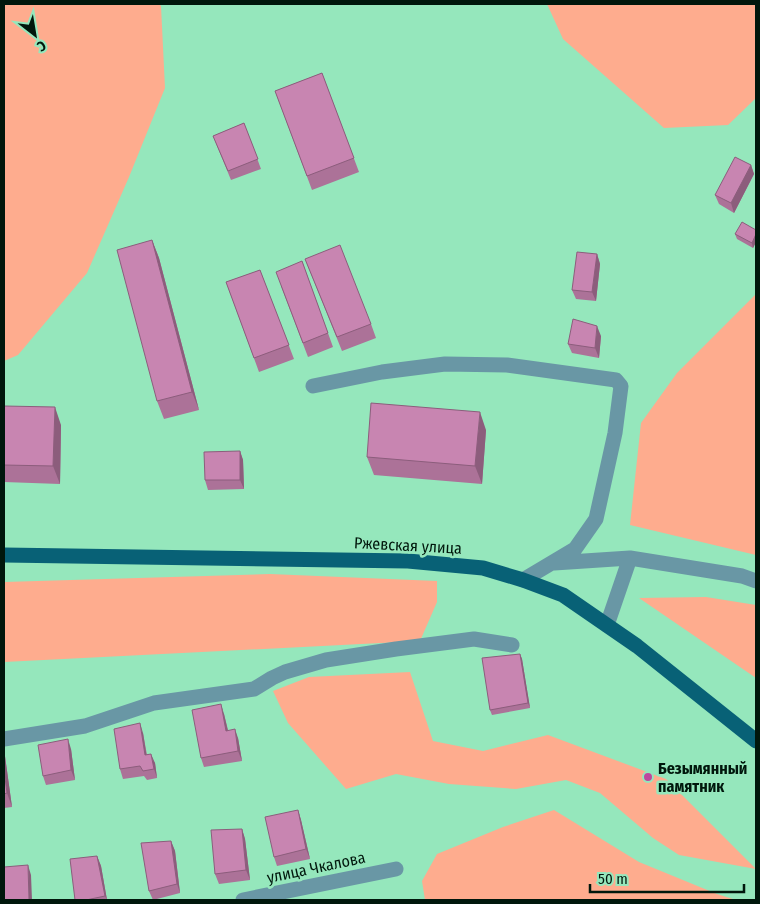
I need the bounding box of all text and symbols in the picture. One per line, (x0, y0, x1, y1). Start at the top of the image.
north arrow (10, 10, 60, 60)
text: С (33, 37, 49, 55)
street label: Ржевская улица (354, 533, 462, 558)
place label: Безымянный памятник (658, 759, 747, 796)
marker: Безымянный памятник (642, 771, 654, 783)
street label: улица Чкалова (265, 848, 367, 887)
scale bar (590, 862, 744, 894)
text: 50 m (598, 870, 628, 888)

